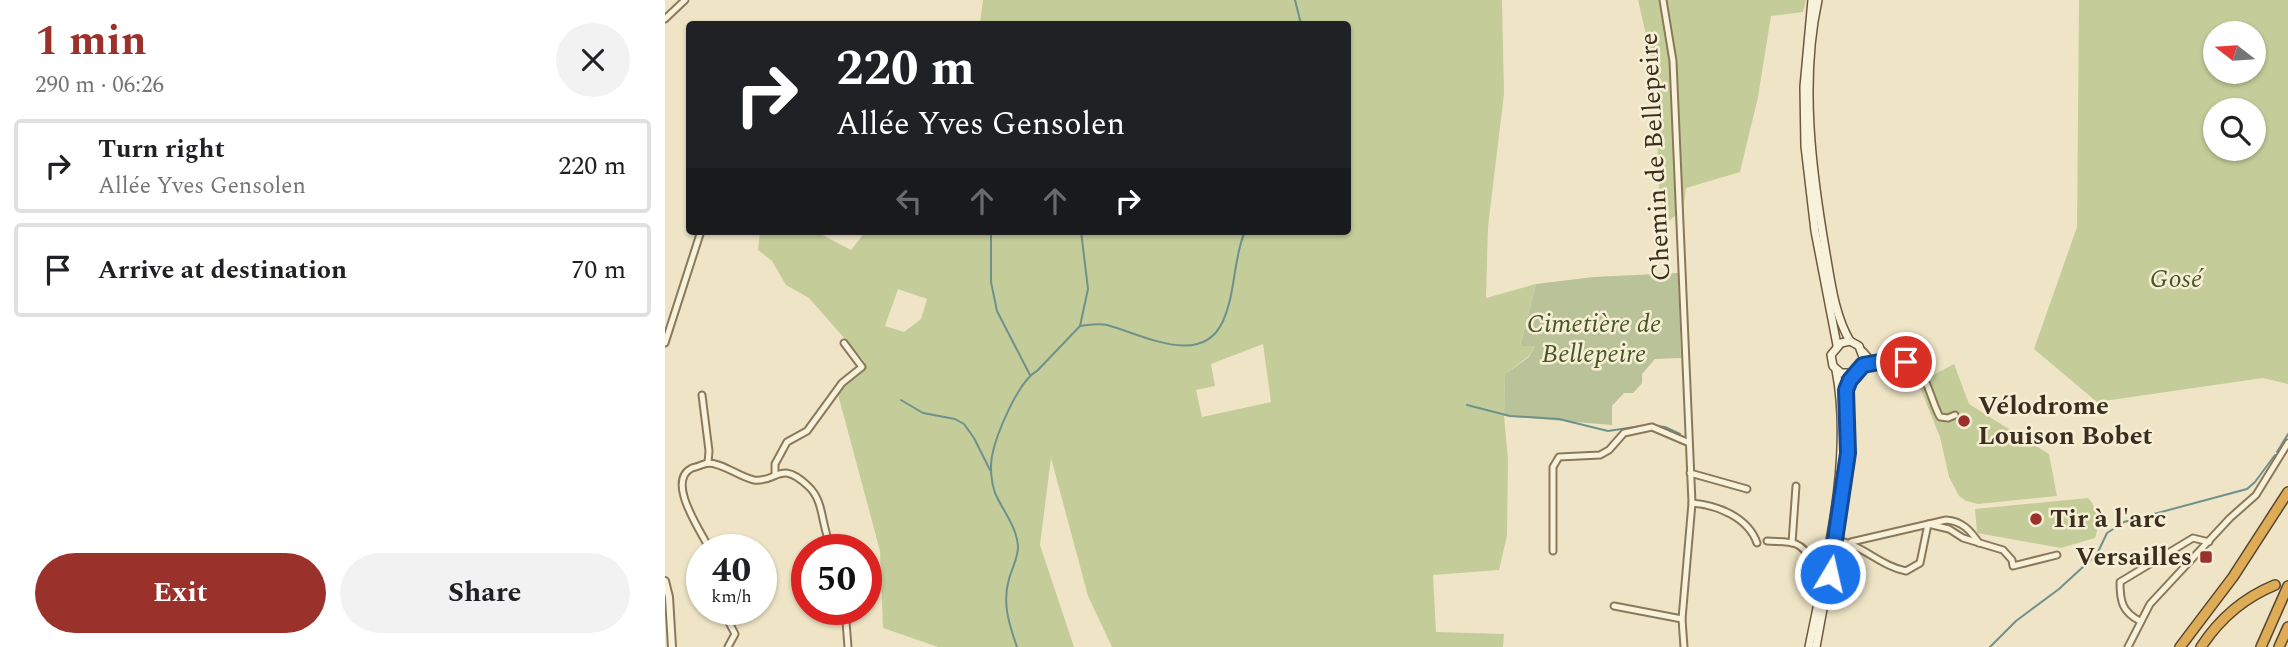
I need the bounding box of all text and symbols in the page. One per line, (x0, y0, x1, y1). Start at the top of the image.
text: 1 min (35, 10, 147, 73)
north arrow (2203, 21, 2266, 84)
map controls (2203, 21, 2266, 161)
button: close (556, 23, 630, 97)
text: 220 m (836, 32, 975, 107)
street label: Chemin de Bellepeire (1629, 32, 1681, 282)
icon: right (721, 49, 812, 140)
text: 290 m · 06:26 (35, 68, 164, 103)
button: search (2203, 98, 2266, 161)
text: Allée Yves Gensolen (836, 100, 1125, 149)
text: Turn right (98, 129, 225, 169)
text: 220 m (558, 146, 626, 186)
icon: right (39, 147, 77, 185)
text: Allée Yves Gensolen (98, 169, 306, 204)
icon: left (890, 182, 928, 220)
icon: ahead (963, 182, 1001, 220)
icon: ahead (1036, 182, 1074, 220)
icon: right (1109, 182, 1147, 220)
text: Arrive at destination (98, 250, 347, 290)
text: 70 m (571, 250, 626, 290)
icon: arrive (39, 251, 77, 289)
park label: Gosé (2150, 259, 2205, 299)
park label: Cimetière de Bellepeire (1527, 304, 1661, 374)
pin (1876, 332, 1936, 392)
icon: arrive (1887, 343, 1925, 381)
place label: Vélodrome Louison Bobet (1978, 386, 2153, 456)
marker: Vélodrome Louison Bobet (1956, 413, 1972, 429)
place label: Tir à l'arc (2050, 499, 2166, 539)
marker: Tir à l'arc (2028, 511, 2044, 527)
speed limit sign: 50 (791, 534, 882, 625)
position arrow (1793, 537, 1867, 611)
place label: Versailles (2075, 537, 2192, 577)
text: 40 (712, 544, 751, 597)
marker: Versailles (2198, 549, 2214, 565)
button: Exit (35, 553, 326, 633)
button: Share (340, 553, 630, 633)
text: km/h (711, 583, 752, 610)

